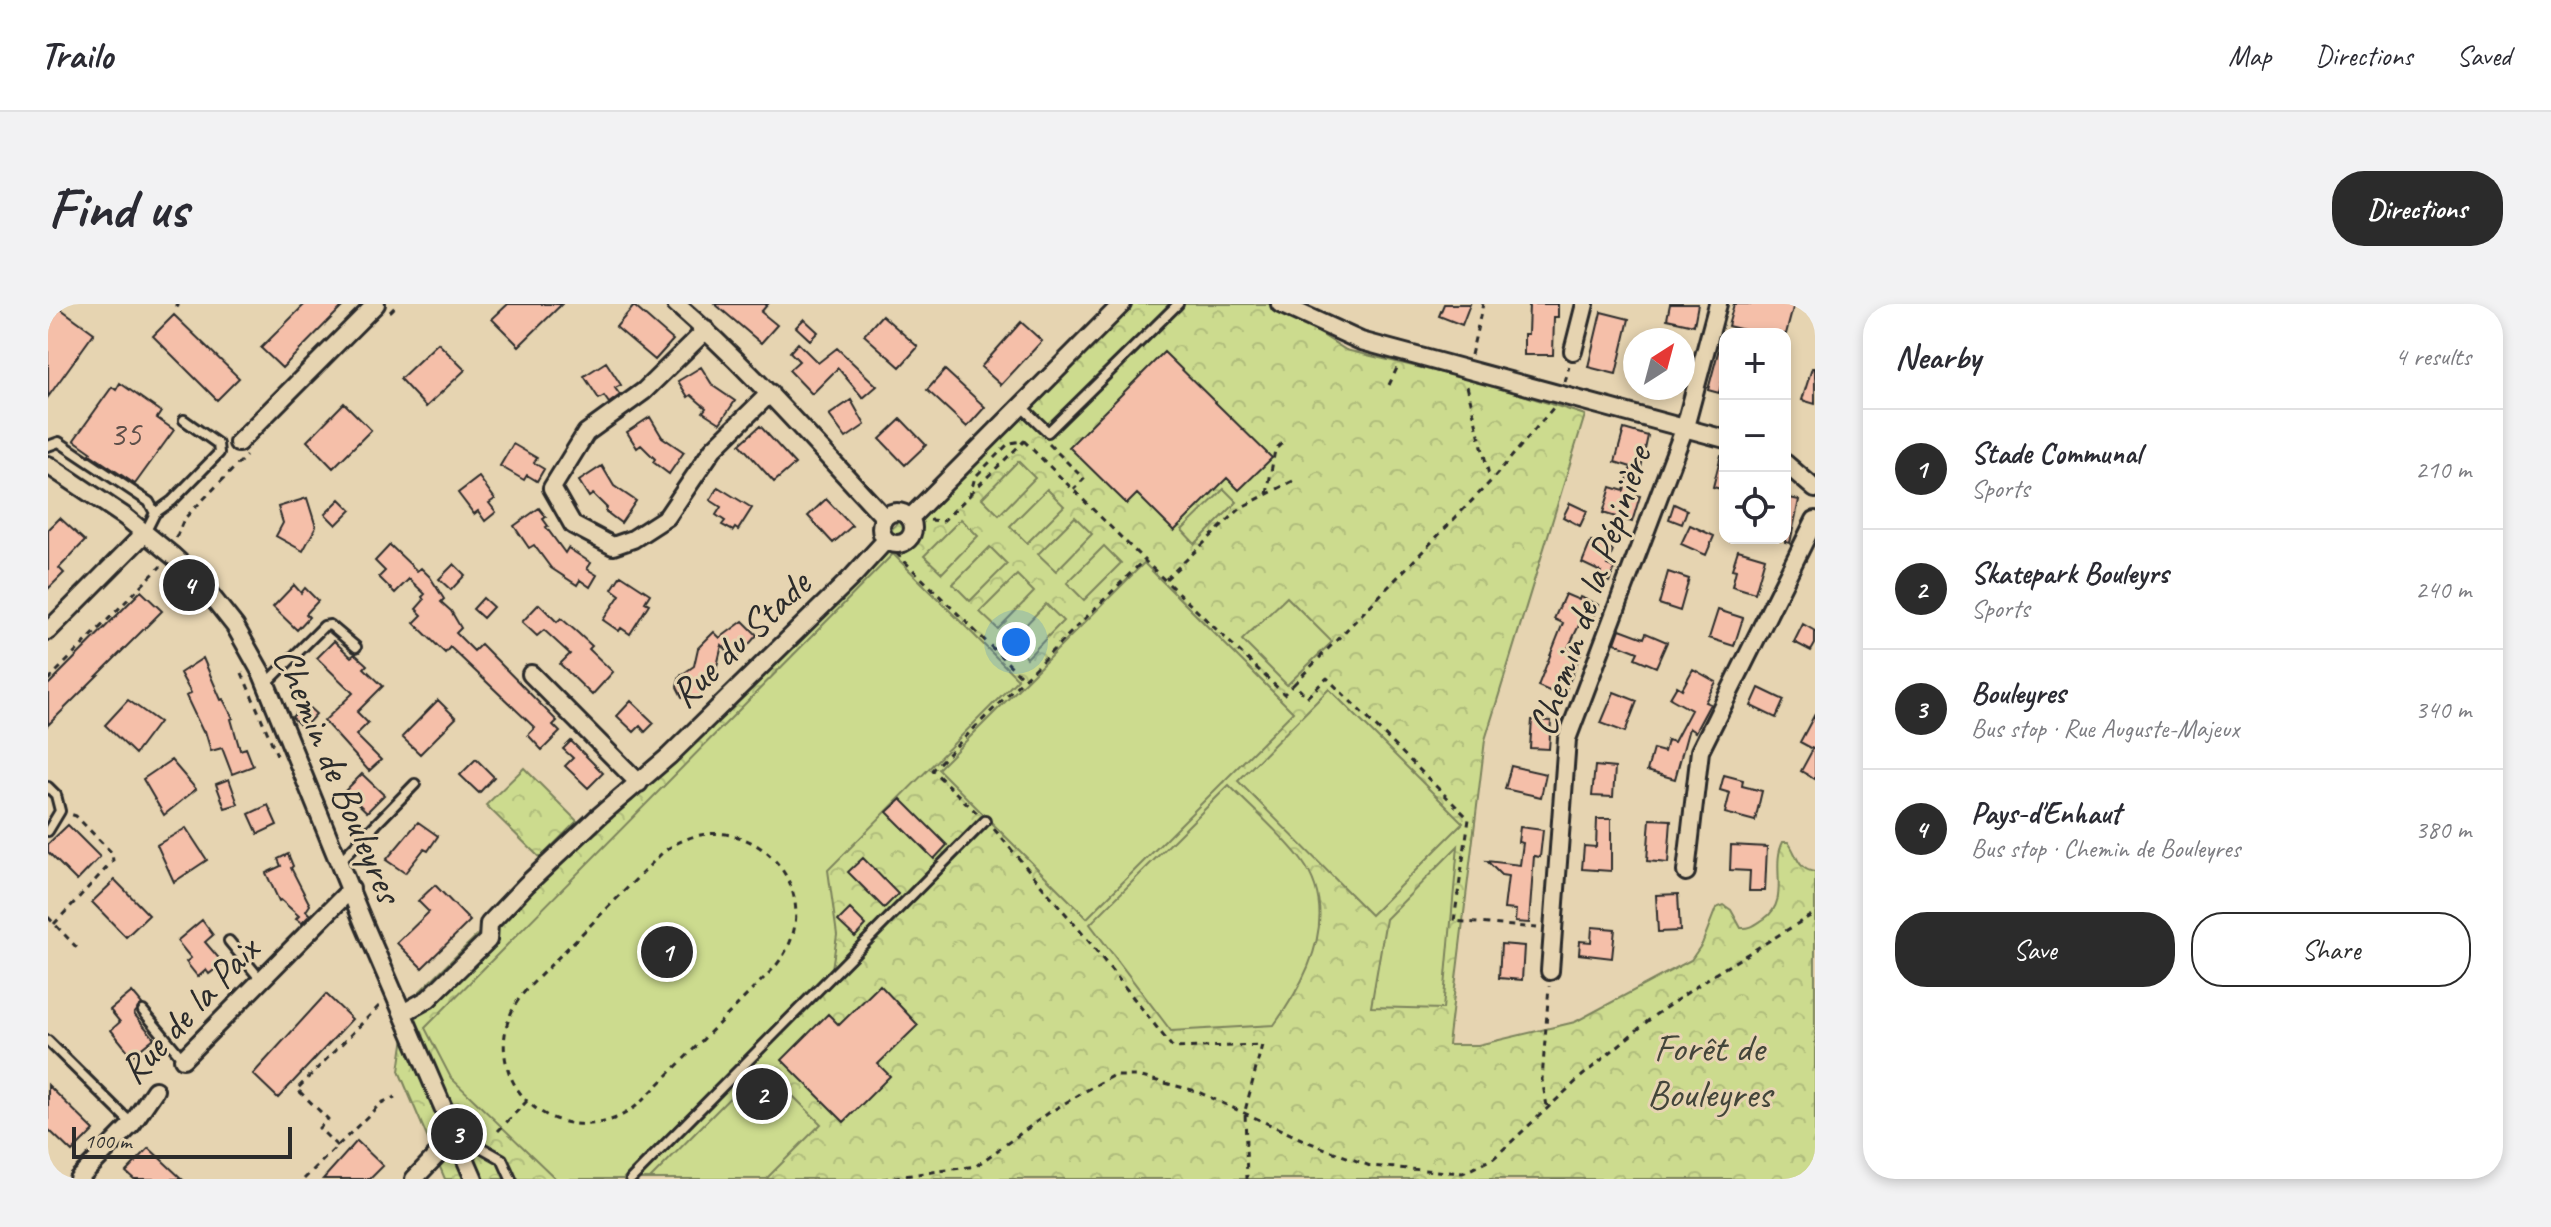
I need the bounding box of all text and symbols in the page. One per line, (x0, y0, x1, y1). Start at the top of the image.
text: Trailo (40, 32, 113, 79)
text: Map (2228, 38, 2271, 73)
text: Directions (2315, 38, 2413, 73)
text: Saved (2457, 38, 2511, 73)
button: Directions (2332, 171, 2503, 246)
text: Find us (48, 173, 188, 244)
north arrow (1623, 328, 1695, 400)
map controls (1719, 328, 1791, 544)
button: + (1719, 328, 1791, 400)
text: Nearby (1895, 335, 1981, 378)
text: 4 results (2395, 340, 2471, 373)
button: − (1719, 400, 1791, 472)
house number: 35 (109, 411, 143, 457)
text: Stade Communal (1971, 434, 2141, 472)
street label: Chemin de la Pépinière (1517, 437, 1664, 742)
text: 1 (1915, 453, 1927, 486)
text: 210 m (2415, 453, 2471, 486)
button: locate (1719, 472, 1791, 544)
text: Sports (1971, 472, 2029, 505)
text: Skatepark Bouleyrs (1971, 554, 2168, 592)
pin: 4 (163, 555, 215, 615)
street label: Rue du Stade (659, 558, 823, 718)
text: 2 (1915, 573, 1927, 606)
text: 240 m (2415, 573, 2471, 606)
text: Sports (1971, 592, 2029, 625)
your location (996, 622, 1036, 662)
street label: Chemin de Bouleyres (262, 640, 416, 913)
text: Bouleyres (1971, 674, 2066, 712)
text: 3 (1915, 693, 1927, 726)
text: 340 m (2415, 693, 2471, 726)
text: Bus stop · Rue Auguste-Majeux (1971, 712, 2239, 745)
text: Pays-d'Enhaut (1971, 794, 2121, 832)
text: 4 (1915, 813, 1927, 846)
text: 380 m (2415, 813, 2471, 846)
text: Bus stop · Chemin de Bouleyres (1971, 832, 2240, 865)
button: Save (1895, 912, 2175, 987)
button: Share (2191, 912, 2471, 987)
pin: 1 (641, 922, 693, 982)
street label: Rue de la Paix (108, 923, 272, 1094)
park label: Forêt de Bouleyres (1647, 1023, 1774, 1119)
pin: 2 (736, 1064, 788, 1124)
pin: 3 (431, 1104, 483, 1164)
scale bar (72, 1123, 292, 1159)
text: 100 m (84, 1127, 131, 1155)

